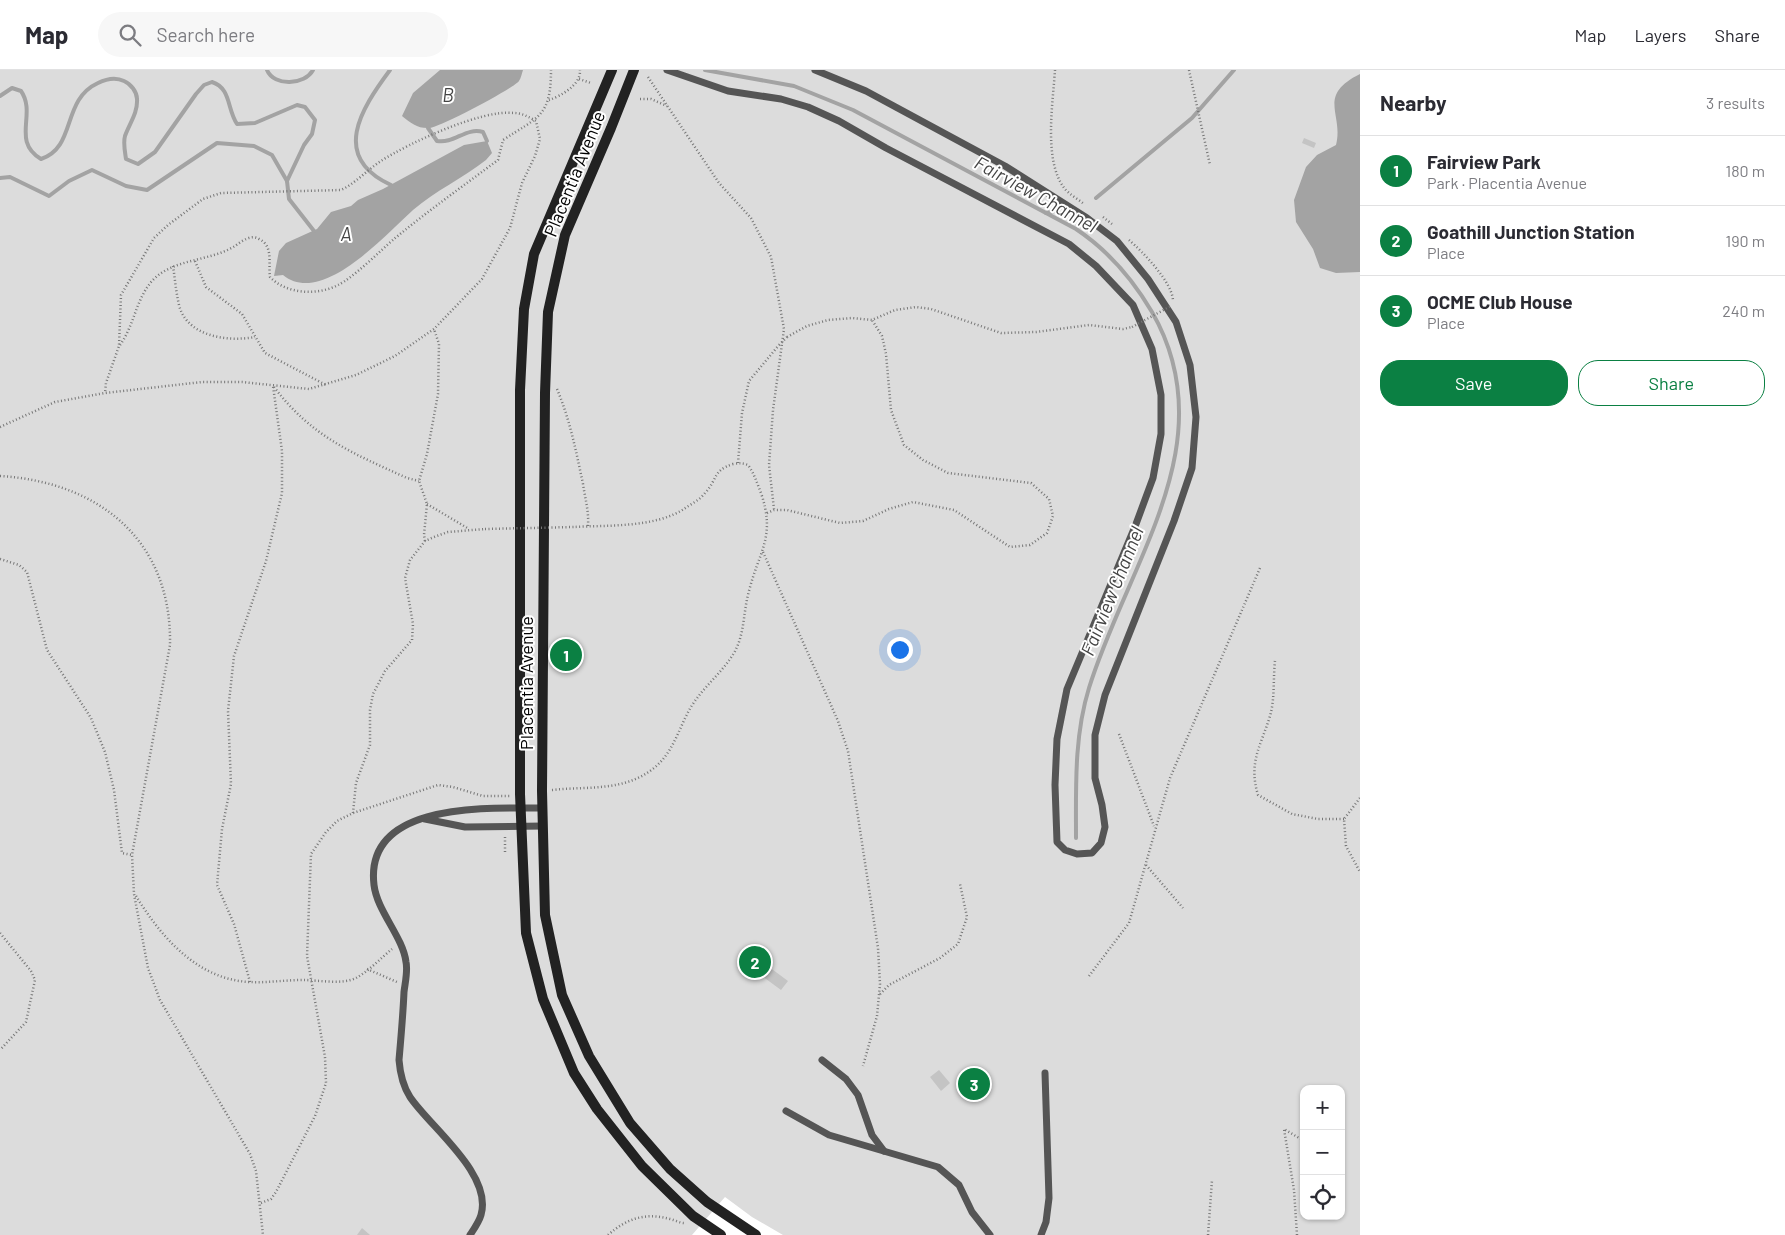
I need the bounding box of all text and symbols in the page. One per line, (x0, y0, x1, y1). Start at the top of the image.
search box (98, 12, 448, 57)
text: Map (25, 20, 68, 49)
icon: search (116, 21, 144, 49)
text: Search here (156, 23, 255, 46)
text: Map (1574, 24, 1606, 46)
text: Layers (1634, 24, 1687, 46)
text: Share (1715, 24, 1760, 46)
water label: B (442, 83, 454, 106)
text: Nearby (1380, 90, 1446, 115)
text: 3 results (1706, 93, 1765, 112)
street label: Placentia Avenue (539, 107, 609, 240)
water label: Fairview Channel (971, 150, 1102, 237)
text: Fairview Park (1427, 150, 1541, 173)
text: 1 (1393, 161, 1399, 180)
text: 180 m (1726, 161, 1765, 180)
text: Park · Placentia Avenue (1427, 173, 1587, 192)
text: Goathill Junction Station (1427, 220, 1635, 243)
water label: A (340, 222, 352, 245)
text: 2 (1392, 231, 1400, 250)
text: 190 m (1726, 231, 1765, 250)
text: Place (1427, 243, 1465, 262)
text: OCME Club House (1427, 290, 1573, 313)
text: 3 (1392, 301, 1400, 320)
text: 240 m (1722, 301, 1765, 320)
text: Place (1427, 313, 1465, 332)
button: Save (1380, 360, 1568, 406)
button: Share (1578, 360, 1765, 406)
water label: Fairview Channel (1075, 522, 1148, 659)
street label: Placentia Avenue (515, 616, 537, 750)
pin: 1 (550, 636, 582, 674)
your location (887, 637, 913, 663)
pin: 2 (739, 943, 771, 981)
pin: 3 (958, 1065, 990, 1103)
map controls (1300, 1085, 1345, 1220)
button: + (1300, 1085, 1345, 1130)
button: − (1300, 1130, 1345, 1175)
button: locate (1300, 1175, 1345, 1220)

